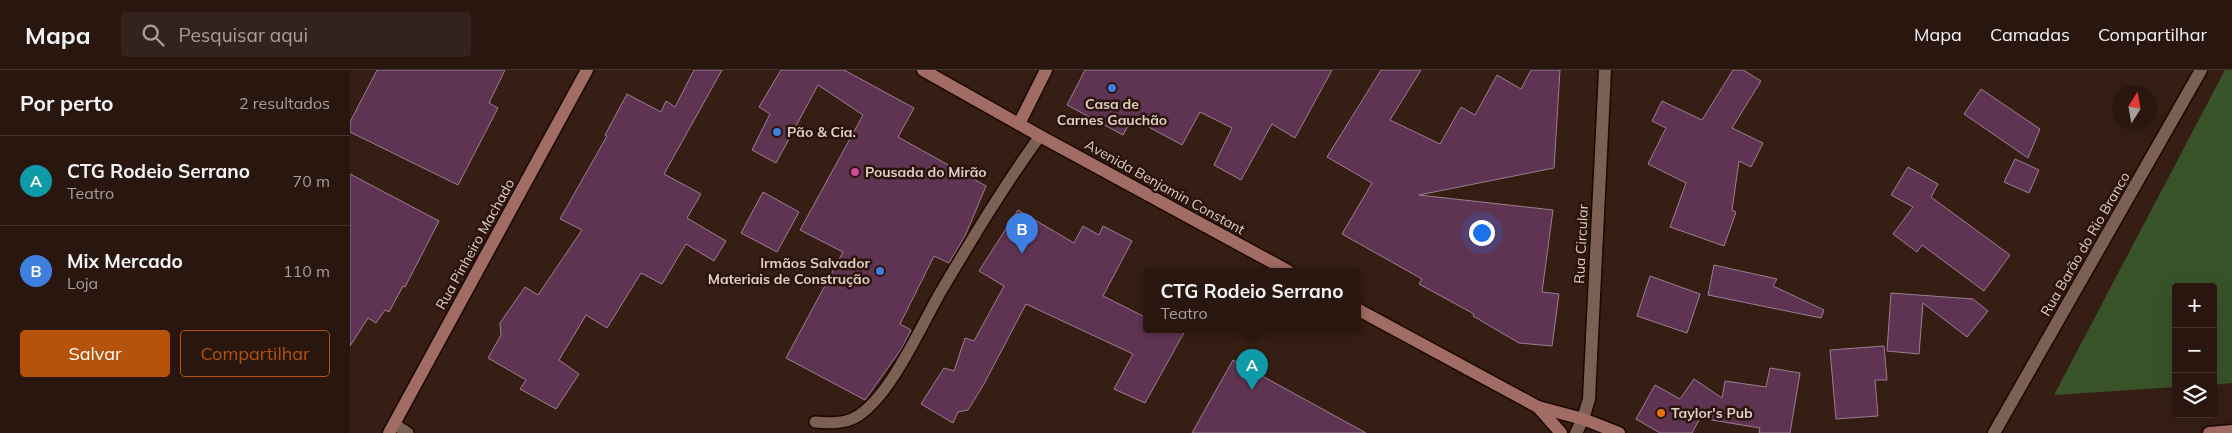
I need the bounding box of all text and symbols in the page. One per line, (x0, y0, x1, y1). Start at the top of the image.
search box (121, 12, 471, 57)
text: Mapa (25, 20, 91, 50)
icon: search (139, 21, 167, 49)
text: Pesquisar aqui (179, 23, 308, 47)
text: Mapa (1914, 23, 1962, 46)
text: Camadas (1990, 23, 2070, 46)
text: Compartilhar (2098, 23, 2207, 46)
marker: Casa de Carnes Gauchão (1106, 82, 1118, 94)
north arrow (2112, 85, 2157, 130)
text: Por perto (20, 90, 114, 116)
text: 2 resultados (239, 93, 330, 113)
place label: Casa de Carnes Gauchão (1057, 95, 1167, 129)
place label: Pão & Cia. (787, 123, 856, 141)
marker: Pão & Cia. (771, 126, 783, 138)
street label: Avenida Benjamin Constant (1082, 135, 1248, 239)
text: CTG Rodeio Serrano (67, 159, 250, 183)
place label: Pousada do Mirão (865, 163, 987, 181)
marker: Pousada do Mirão (849, 166, 861, 178)
street label: Rua Barão do Rio Branco (2036, 169, 2134, 319)
text: A (30, 171, 42, 191)
text: 70 m (293, 171, 330, 191)
street label: Rua Pinheiro Machado (432, 176, 518, 312)
text: Teatro (67, 183, 114, 203)
street label: Rua Circular (1570, 203, 1592, 284)
pin: B (1006, 213, 1038, 254)
your location (1469, 220, 1495, 246)
text: Mix Mercado (67, 249, 183, 273)
place label: Irmãos Salvador Materiais de Construção (708, 254, 870, 288)
text: B (30, 261, 42, 281)
text: 110 m (283, 261, 330, 281)
marker: Irmãos Salvador Materiais de Construção (874, 265, 886, 277)
popup (1143, 268, 1361, 333)
text: Loja (67, 273, 98, 293)
text: CTG Rodeio Serrano (1161, 279, 1343, 303)
map controls (2172, 283, 2217, 418)
button: + (2172, 283, 2217, 328)
text: Teatro (1161, 303, 1208, 323)
button: − (2172, 328, 2217, 373)
button: Salvar (20, 330, 170, 377)
button: Compartilhar (180, 330, 330, 377)
pin: A (1236, 349, 1268, 390)
button: layers (2172, 373, 2217, 418)
place label: Taylor's Pub (1671, 404, 1753, 422)
marker: Taylor's Pub (1655, 407, 1667, 419)

